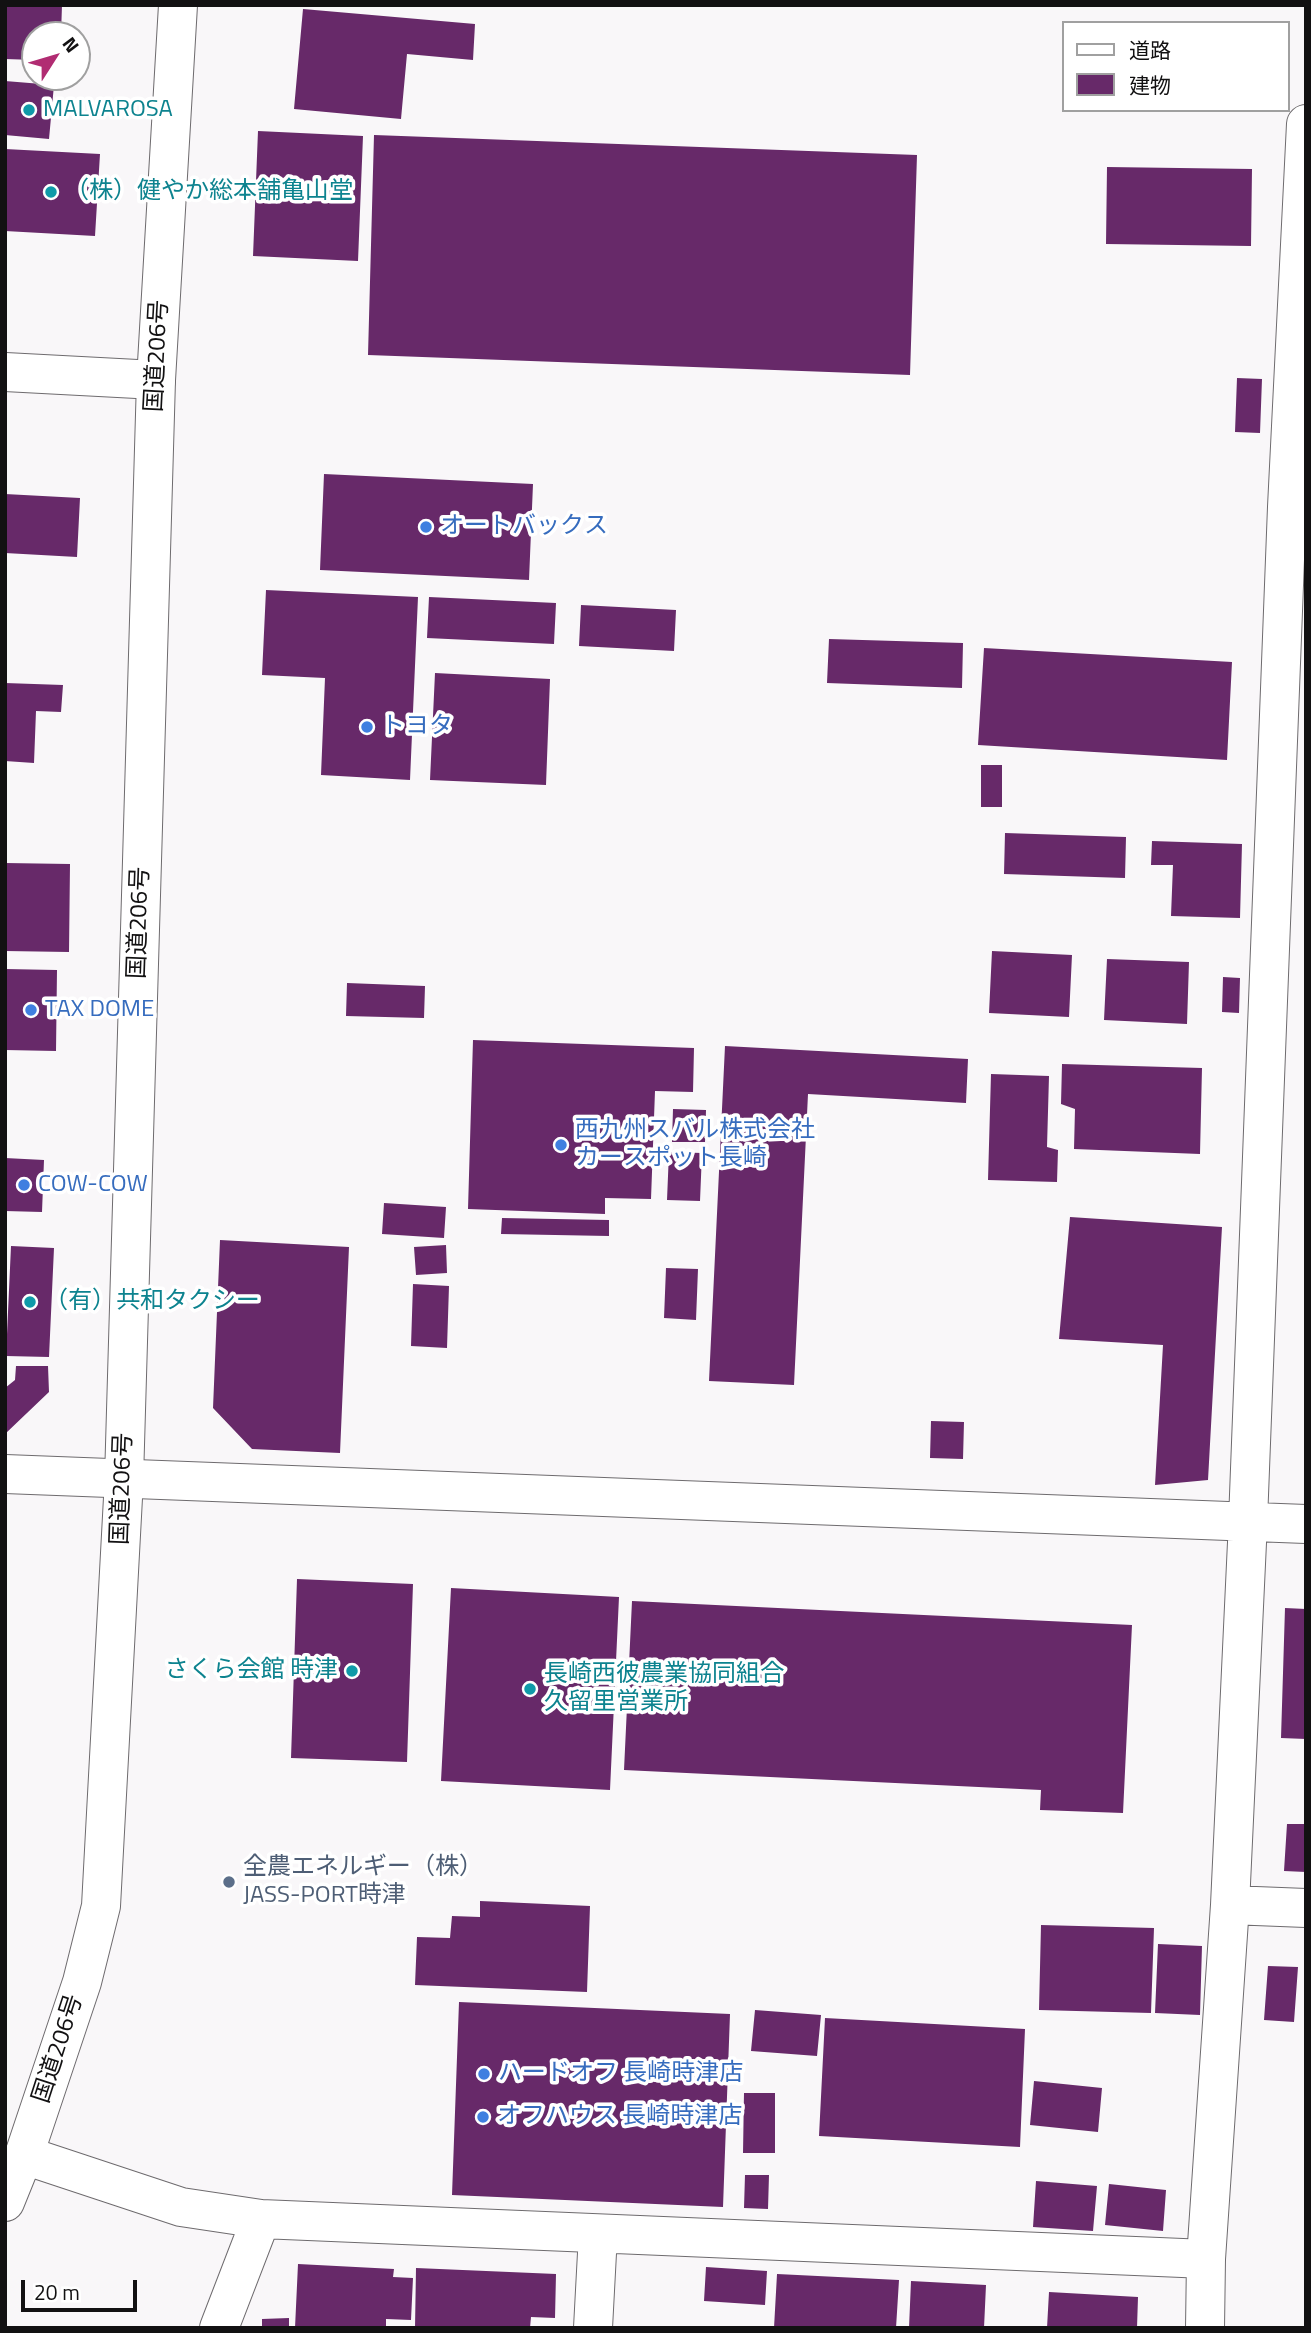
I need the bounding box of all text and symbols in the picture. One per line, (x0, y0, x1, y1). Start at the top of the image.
north arrow (21, 21, 91, 91)
legend (1062, 21, 1290, 112)
text: N (56, 30, 87, 58)
text: 道路 (1129, 34, 1171, 66)
text: 建物 (1129, 69, 1171, 101)
place label: MALVAROSA (43, 96, 173, 124)
marker: MALVAROSA (21, 102, 37, 118)
place label: （株）健やか総本舗亀山堂 (65, 178, 353, 206)
marker: （株）健やか総本舗亀山堂 (43, 184, 59, 200)
street label: 国道206号 (141, 299, 175, 413)
place label: オートバックス (440, 513, 608, 541)
marker: オートバックス (418, 519, 434, 535)
place label: トヨタ (381, 713, 453, 741)
marker: トヨタ (359, 719, 375, 735)
street label: 国道206号 (124, 866, 156, 980)
place label: TAX DOME (45, 996, 154, 1024)
marker: TAX DOME (23, 1002, 39, 1018)
place label: 西九州スバル株式会社 カースポット長崎 (575, 1117, 815, 1173)
marker: 西九州スバル株式会社 カースポット長崎 (553, 1137, 569, 1153)
place label: COW-COW (38, 1171, 148, 1199)
marker: COW-COW (16, 1177, 32, 1193)
place label: （有）共和タクシー (44, 1288, 260, 1316)
marker: （有）共和タクシー (22, 1294, 38, 1310)
street label: 国道206号 (107, 1432, 139, 1546)
place label: さくら会館 時津 (165, 1657, 338, 1685)
place label: 長崎西彼農業協同組合 久留里営業所 (544, 1661, 784, 1717)
marker: さくら会館 時津 (344, 1663, 360, 1679)
marker: 長崎西彼農業協同組合 久留里営業所 (522, 1681, 538, 1697)
place label: 全農エネルギー（株） JASS-PORT時津 (243, 1854, 483, 1910)
marker: 全農エネルギー（株） JASS-PORT時津 (221, 1874, 237, 1890)
street label: 国道206号 (28, 1991, 90, 2107)
place label: ハードオフ 長崎時津店 (498, 2060, 743, 2088)
marker: ハードオフ 長崎時津店 (476, 2066, 492, 2082)
place label: オフハウス 長崎時津店 (497, 2103, 742, 2131)
marker: オフハウス 長崎時津店 (475, 2109, 491, 2125)
scale bar (24, 2266, 140, 2310)
text: 20 m (34, 2276, 80, 2308)

